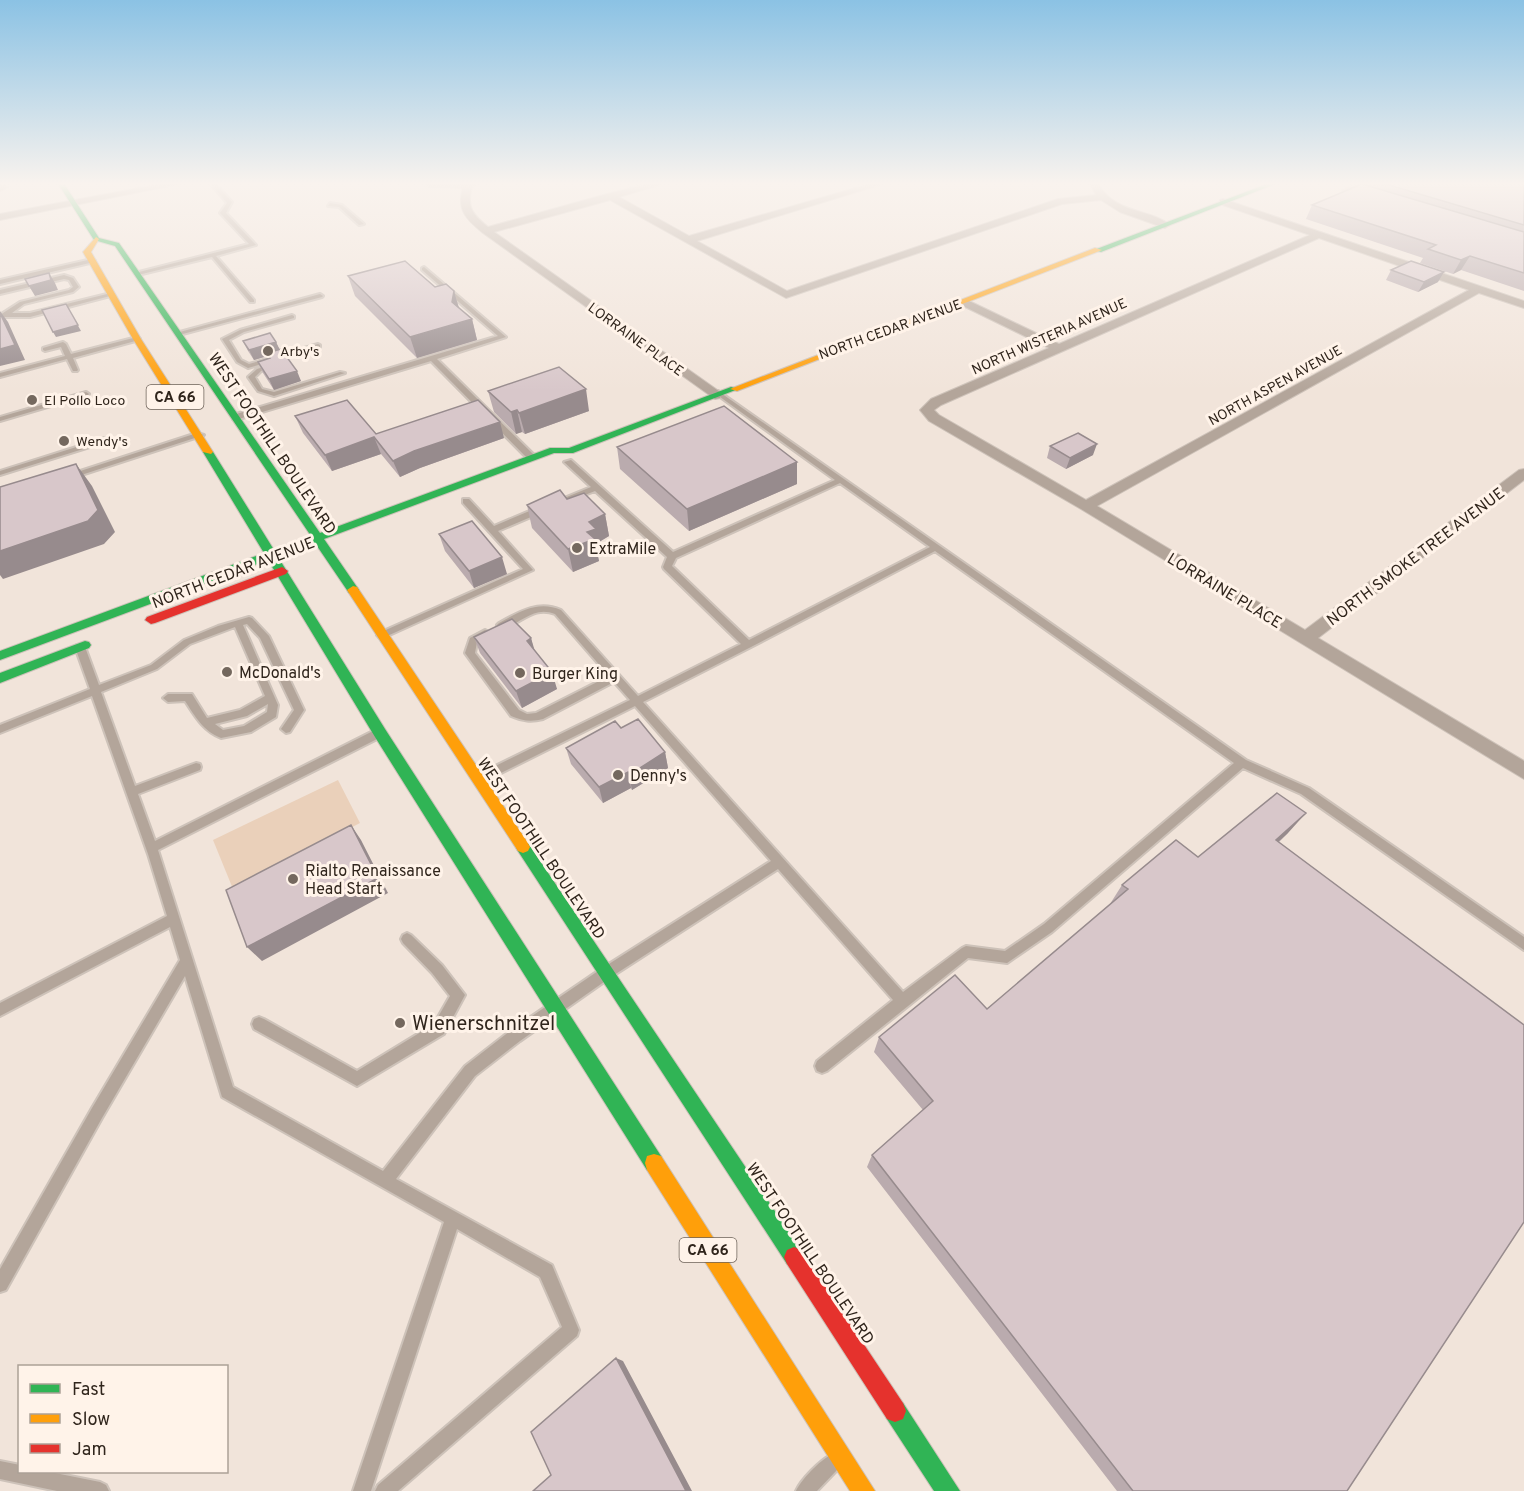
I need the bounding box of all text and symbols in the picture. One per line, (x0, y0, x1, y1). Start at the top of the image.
street label: NORTH WISTERIA AVENUE (969, 295, 1130, 379)
street label: NORTH CEDAR AVENUE (817, 297, 964, 364)
street label: LORRAINE PLACE (584, 300, 686, 381)
street label: NORTH ASPEN AVENUE (1206, 342, 1346, 430)
marker: Arby's (261, 344, 275, 358)
place label: Arby's (280, 344, 320, 361)
street label: WEST FOOTHILL BOULEVARD (203, 349, 340, 539)
road number: CA 66 (146, 385, 204, 409)
marker: El Pollo Loco (25, 393, 39, 407)
place label: El Pollo Loco (44, 393, 125, 410)
marker: Wendy's (57, 434, 71, 448)
place label: Wendy's (76, 434, 128, 451)
street label: NORTH SMOKE TREE AVENUE (1323, 484, 1509, 631)
street label: NORTH CEDAR AVENUE (150, 534, 318, 614)
place label: ExtraMile (589, 540, 656, 560)
marker: ExtraMile (570, 541, 584, 555)
street label: LORRAINE PLACE (1163, 550, 1285, 634)
place label: McDonald's (239, 664, 321, 684)
marker: McDonald's (220, 665, 234, 679)
place label: Burger King (532, 665, 618, 685)
marker: Burger King (513, 666, 527, 680)
street label: WEST FOOTHILL BOULEVARD (472, 754, 609, 944)
place label: Denny's (630, 767, 687, 787)
marker: Denny's (611, 768, 625, 782)
place label: Rialto Renaissance Head Start (305, 862, 441, 900)
marker: Rialto Renaissance Head Start (286, 872, 300, 886)
place label: Wienerschnitzel (412, 1012, 555, 1038)
marker: Wienerschnitzel (393, 1016, 407, 1030)
street label: WEST FOOTHILL BOULEVARD (741, 1159, 878, 1349)
road number: CA 66 (680, 1238, 736, 1262)
legend (18, 1365, 228, 1473)
text: Fast (72, 1379, 105, 1402)
text: Slow (72, 1409, 110, 1432)
text: Jam (72, 1439, 107, 1462)

